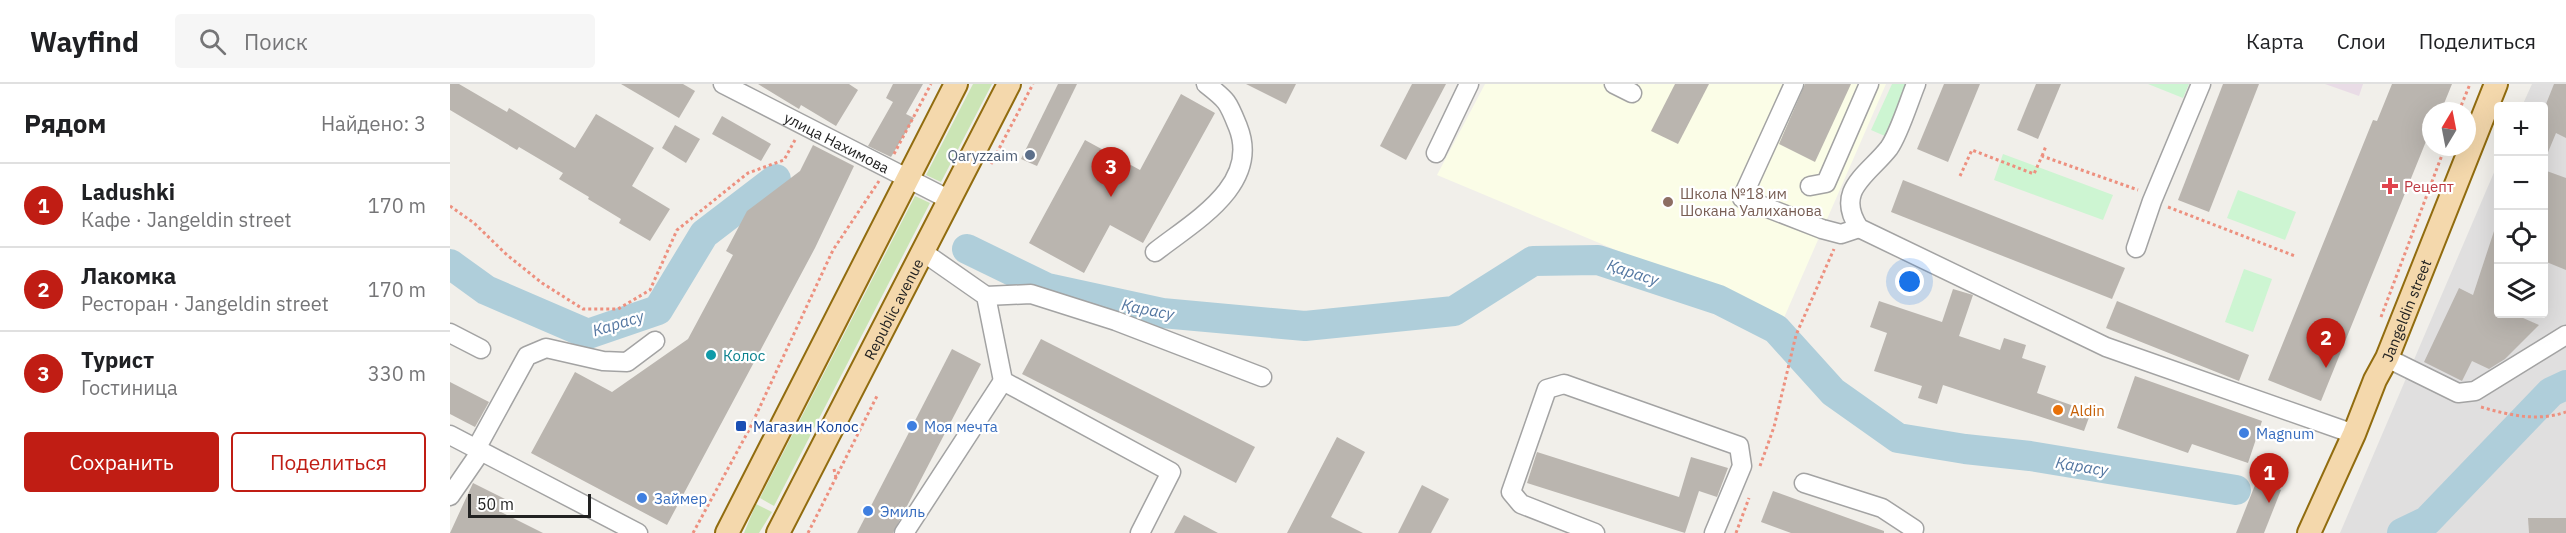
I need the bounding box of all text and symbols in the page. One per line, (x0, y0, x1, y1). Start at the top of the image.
search box (175, 14, 595, 68)
text: Wayfind (30, 23, 139, 60)
icon: search (196, 25, 229, 58)
text: Поиск (244, 27, 308, 56)
text: Карта (2246, 27, 2304, 55)
text: Слои (2337, 27, 2386, 55)
text: Поделиться (2419, 27, 2536, 55)
north arrow (2422, 102, 2476, 156)
map controls (2494, 102, 2548, 318)
button: + (2494, 102, 2548, 156)
text: Рядом (24, 106, 106, 140)
street label: улица Нахимова (781, 108, 893, 177)
text: Найдено: 3 (321, 110, 426, 137)
place label: Qaryzzaim (947, 146, 1018, 165)
pin: 3 (1092, 147, 1130, 197)
marker: Qaryzzaim (1023, 148, 1037, 162)
button: − (2494, 156, 2548, 210)
text: Ladushki (81, 177, 175, 206)
marker: Рецепт (2381, 177, 2399, 195)
place label: Рецепт (2404, 177, 2454, 196)
place label: Школа №18 им Шокана Уалиханова (1680, 184, 1822, 220)
text: 1 (38, 192, 50, 219)
text: 170 m (368, 192, 426, 219)
marker: Школа №18 им Шокана Уалиханова (1661, 195, 1675, 209)
text: Кафе · Jangeldin street (81, 206, 291, 233)
button: locate (2494, 210, 2548, 264)
water label: Қарасу (1605, 254, 1662, 290)
street label: Republic avenue (859, 255, 927, 363)
street label: Jangeldin street (2377, 256, 2435, 364)
text: Лакомка (81, 261, 176, 290)
button: layers (2494, 264, 2548, 318)
your location (1895, 267, 1924, 296)
text: 2 (38, 276, 50, 303)
text: 170 m (368, 276, 426, 303)
text: Ресторан · Jangeldin street (81, 290, 329, 317)
water label: Қарасу (1120, 294, 1177, 324)
water label: Карасу (590, 305, 647, 340)
pin: 2 (2306, 318, 2346, 368)
text: Турист (81, 345, 154, 374)
place label: Колос (723, 346, 766, 365)
marker: Колос (704, 348, 718, 362)
text: 3 (38, 360, 50, 387)
text: 330 m (368, 360, 426, 387)
text: Гостиница (81, 374, 178, 401)
place label: Aldin (2070, 401, 2105, 420)
marker: Aldin (2051, 403, 2065, 417)
place label: Магазин Колос (753, 417, 859, 436)
place label: Моя мечта (924, 417, 998, 436)
marker: Магазин Колос (734, 419, 748, 433)
marker: Моя мечта (905, 419, 919, 433)
place label: Magnum (2256, 424, 2314, 443)
marker: Magnum (2237, 426, 2251, 440)
button: Сохранить (24, 432, 219, 492)
button: Поделиться (231, 432, 426, 492)
water label: Қарасу (2054, 452, 2111, 480)
pin: 1 (2250, 454, 2288, 503)
place label: Займер (654, 489, 707, 508)
scale bar (468, 491, 591, 518)
marker: Займер (635, 491, 649, 505)
text: 50 m (477, 494, 514, 514)
place label: Эмиль (880, 502, 925, 521)
marker: Эмиль (861, 504, 875, 518)

